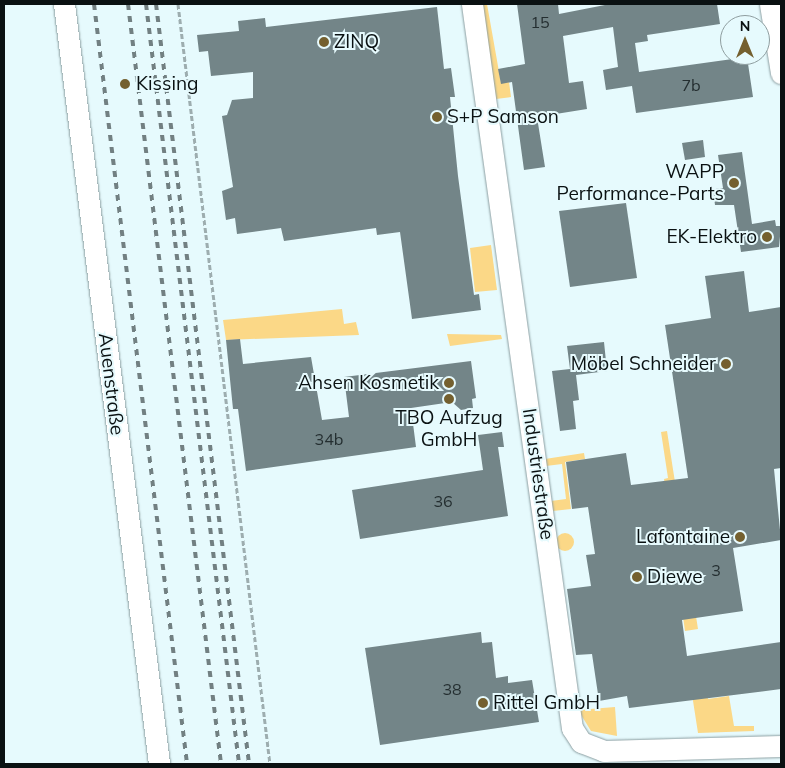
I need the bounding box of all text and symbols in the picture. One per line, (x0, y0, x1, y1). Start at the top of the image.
house number: 15 (530, 12, 550, 32)
north arrow (720, 15, 770, 65)
text: N (740, 17, 750, 35)
place label: ZINQ (334, 31, 379, 53)
marker: ZINQ (318, 36, 330, 48)
place label: Kissing (136, 73, 199, 95)
house number: 7b (681, 75, 701, 95)
marker: Kissing (118, 77, 132, 91)
place label: S+P Samson (447, 106, 559, 128)
marker: S+P Samson (431, 111, 443, 123)
place label: WAPP Performance-Parts (557, 161, 724, 205)
marker: WAPP Performance-Parts (728, 177, 740, 189)
place label: EK-Elektro (666, 226, 757, 248)
marker: EK-Elektro (761, 231, 773, 243)
street label: Auenstraße (93, 332, 129, 436)
place label: Möbel Schneider (571, 353, 716, 375)
marker: Möbel Schneider (720, 358, 732, 370)
place label: Ahsen Kosmetik (298, 372, 439, 394)
marker: Ahsen Kosmetik (443, 377, 455, 389)
marker: TBO Aufzug GmbH (443, 393, 455, 405)
place label: TBO Aufzug GmbH (395, 407, 503, 451)
street label: Industriestraße (517, 407, 559, 541)
house number: 34b (315, 429, 343, 449)
house number: 36 (433, 491, 453, 511)
place label: Lafontaine (636, 526, 730, 548)
marker: Lafontaine (734, 531, 746, 543)
house number: 3 (711, 560, 721, 580)
place label: Diewe (647, 566, 703, 588)
marker: Diewe (631, 571, 643, 583)
house number: 38 (442, 679, 462, 699)
place label: Rittel GmbH (493, 692, 600, 714)
marker: Rittel GmbH (477, 697, 489, 709)

